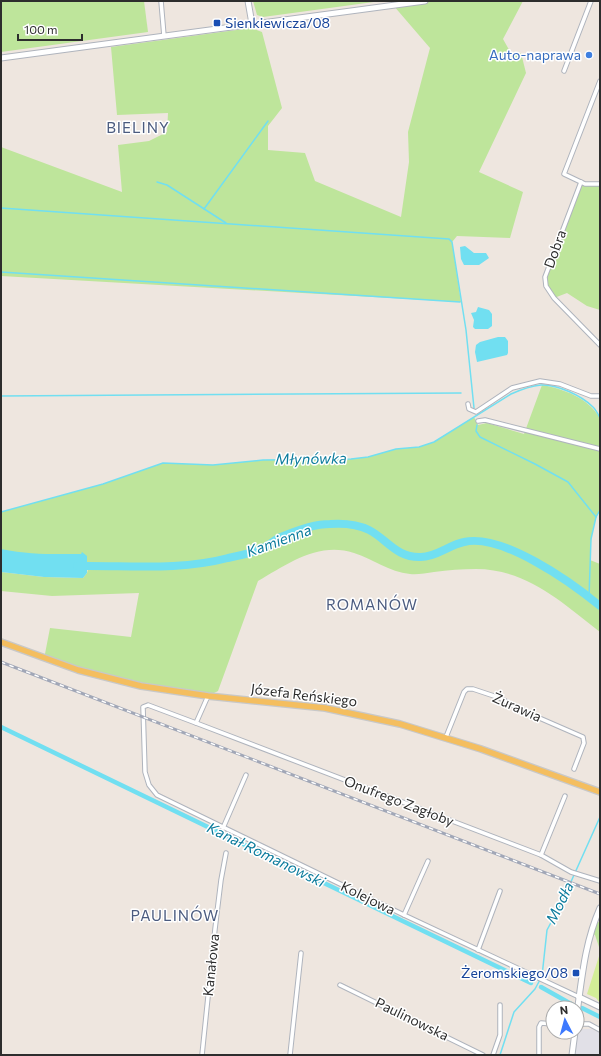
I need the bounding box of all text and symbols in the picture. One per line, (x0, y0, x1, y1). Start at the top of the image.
place label: Sienkiewicza/08 (225, 14, 330, 31)
scale bar (18, 16, 82, 42)
marker: Sienkiewicza/08 (212, 18, 222, 28)
text: 100 m (24, 22, 58, 36)
place label: Auto-naprawa (489, 46, 581, 63)
marker: Auto-naprawa (584, 50, 594, 60)
district label: BIELINY (106, 118, 170, 136)
street label: Dobra (540, 227, 569, 270)
water label: Młynówka (275, 448, 347, 468)
water label: Kamienna (244, 520, 314, 560)
district label: ROMANÓW (326, 594, 418, 613)
street label: Józefa Reńskiego (250, 680, 358, 709)
street label: Żurawia (490, 688, 544, 725)
street label: Onufrego Zagłoby (342, 772, 457, 829)
water label: Kanał Romanowski (204, 818, 329, 891)
street label: Kolejowa (338, 877, 398, 918)
water label: Modła (541, 879, 577, 926)
district label: PAULINÓW (131, 905, 219, 924)
street label: Kanałowa (199, 933, 222, 997)
place label: Żeromskiego/08 (461, 964, 568, 981)
marker: Żeromskiego/08 (571, 968, 581, 978)
street label: Paulinowska (373, 993, 452, 1044)
north arrow (545, 1000, 585, 1040)
text: N (559, 1003, 569, 1016)

